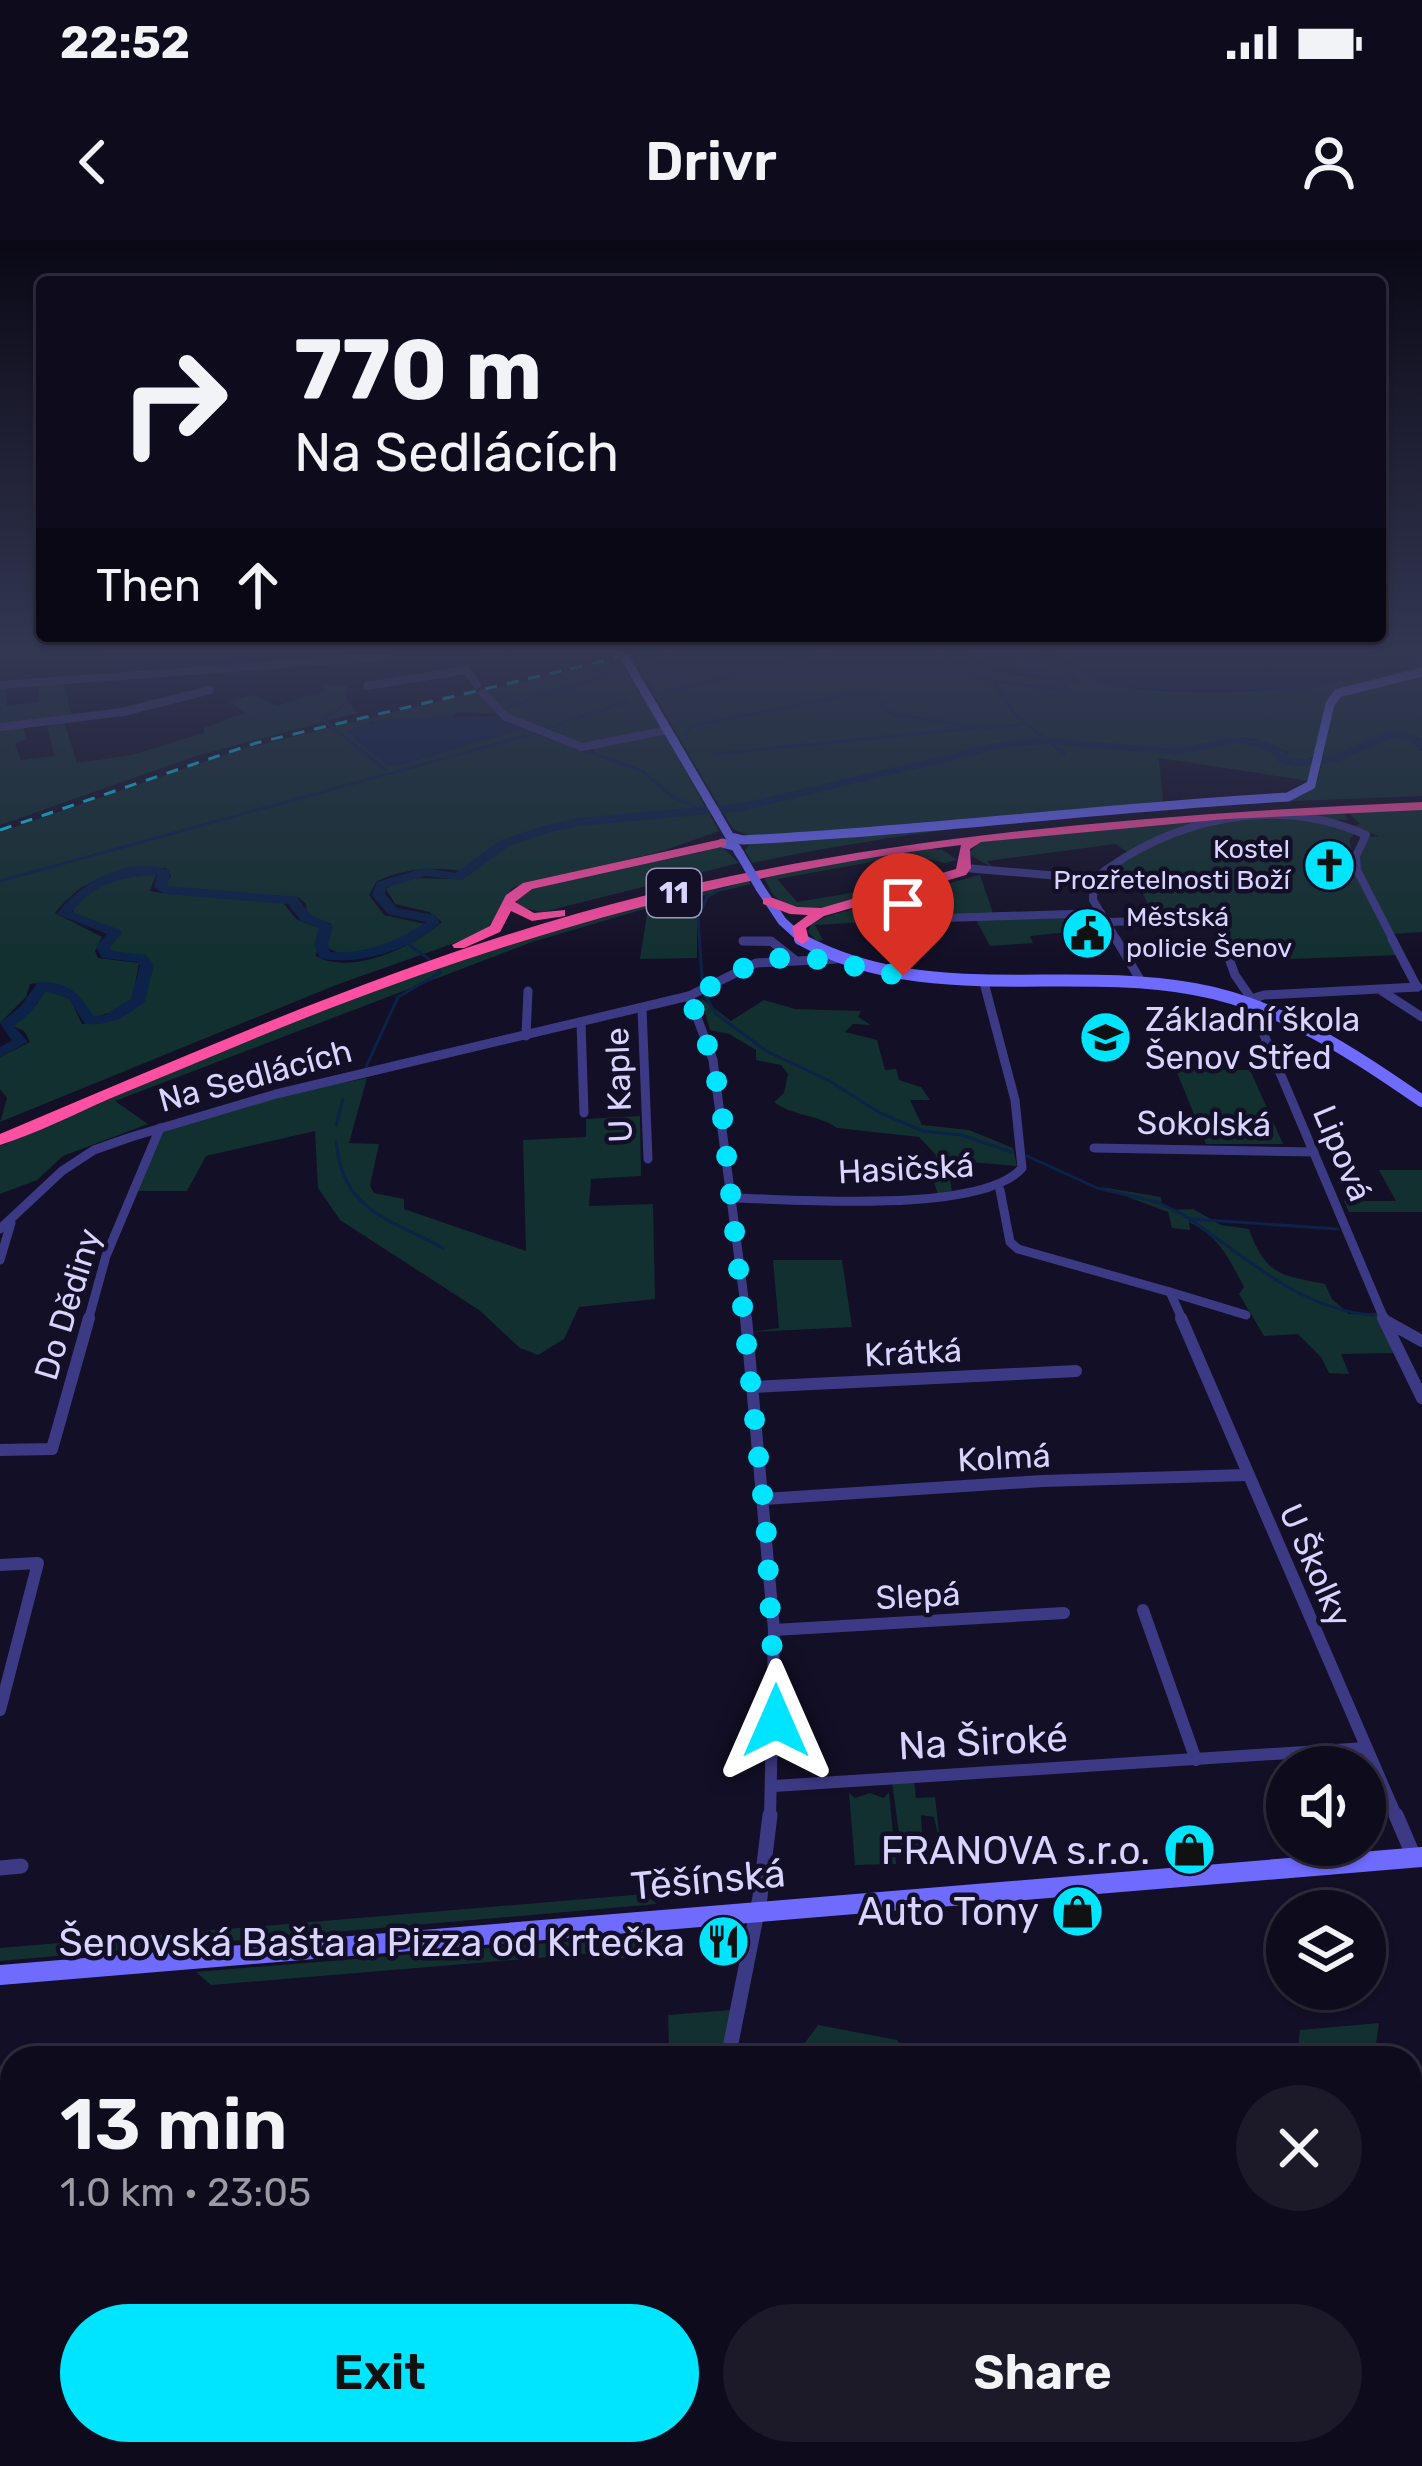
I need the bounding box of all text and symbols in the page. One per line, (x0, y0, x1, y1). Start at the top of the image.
text: 22:52 (60, 16, 190, 69)
icon: back (60, 129, 126, 195)
icon: person (1296, 129, 1362, 195)
text: Drivr (645, 130, 777, 194)
text: 770 m (294, 320, 542, 420)
icon: right (96, 324, 252, 480)
text: Na Sedlácích (294, 421, 619, 485)
icon: ahead (225, 552, 291, 618)
text: Then (96, 559, 201, 612)
place label: Kostel Prozřetelnosti Boží (1053, 833, 1291, 896)
church icon: Kostel Prozřetelnosti Boží (1301, 837, 1357, 893)
pin (852, 853, 954, 976)
road number: 11 (647, 869, 701, 917)
icon: arrive (870, 871, 936, 937)
place label: Městská policie Šenov (1126, 901, 1292, 964)
public building icon: Městská policie Šenov (1059, 905, 1115, 961)
place label: Základní škola Šenov Střed (1145, 1000, 1360, 1077)
school or university icon: Základní škola Šenov Střed (1078, 1010, 1134, 1066)
street label: U Kaple (597, 1027, 640, 1143)
street label: Na Sedlácích (154, 1031, 356, 1120)
street label: Lipová (1305, 1099, 1380, 1207)
street label: Sokolská (1136, 1103, 1272, 1144)
street label: Hasičská (837, 1145, 975, 1192)
street label: Do Dědiny (26, 1224, 109, 1385)
street label: Krátká (863, 1330, 963, 1375)
street label: Kolmá (956, 1436, 1052, 1479)
street label: U Školky (1271, 1498, 1360, 1633)
street label: Slepá (875, 1574, 961, 1617)
position arrow (713, 1658, 839, 1784)
street label: Na Široké (897, 1715, 1069, 1769)
map controls (1266, 1746, 1386, 2010)
button: sound (1266, 1746, 1386, 1866)
shop icon: FRANOVA s.r.o. (1161, 1822, 1217, 1878)
place label: FRANOVA s.r.o. (881, 1828, 1150, 1874)
street label: Těšínská (629, 1850, 787, 1910)
shop icon: Auto Tony (1050, 1883, 1106, 1939)
place label: Auto Tony (858, 1889, 1039, 1935)
button: layers (1266, 1890, 1386, 2010)
restaurant icon: Šenovská Bašta a Pizza od Krtečka (696, 1914, 752, 1970)
place label: Šenovská Bašta a Pizza od Krtečka (59, 1920, 685, 1966)
text: 13 min (60, 2082, 288, 2167)
button: close (1236, 2085, 1362, 2211)
text: 1.0 km · 23:05 (60, 2170, 311, 2216)
button: Exit (60, 2304, 699, 2442)
button: Share (723, 2304, 1362, 2442)

